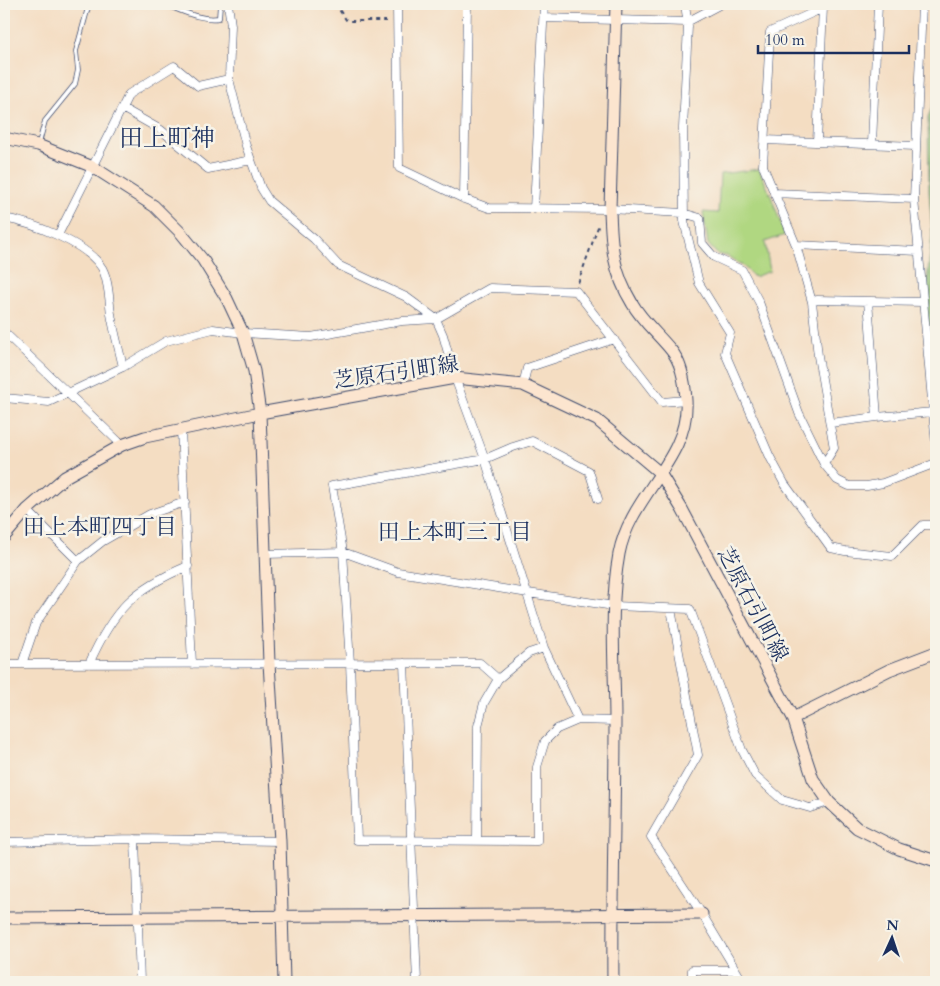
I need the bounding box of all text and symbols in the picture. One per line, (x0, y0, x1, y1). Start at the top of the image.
scale bar (758, 22, 909, 54)
text: 100 m (765, 30, 805, 50)
district label: 田上町神 (119, 122, 215, 155)
street label: 芝原石引町線 (332, 349, 460, 396)
district label: 田上本町四丁目 (23, 512, 177, 542)
district label: 田上本町三丁目 (378, 517, 532, 547)
street label: 芝原石引町線 (710, 542, 795, 667)
north arrow (868, 914, 918, 964)
text: N (886, 916, 899, 935)

